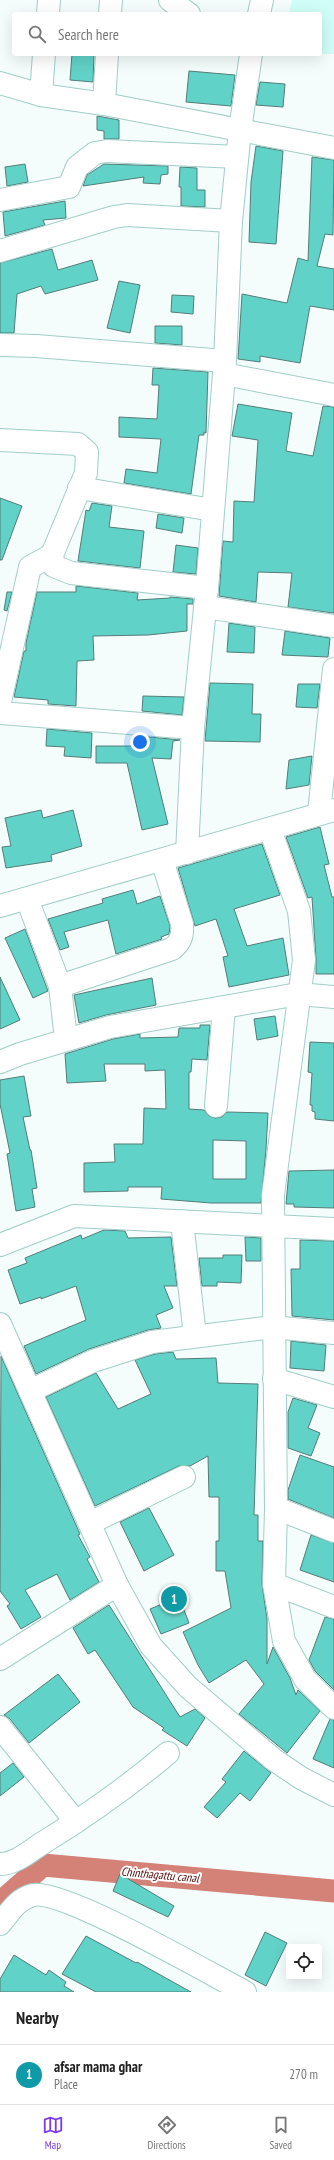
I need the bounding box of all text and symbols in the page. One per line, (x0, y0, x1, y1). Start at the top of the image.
search box (12, 12, 322, 56)
icon: search (26, 23, 48, 45)
text: Search here (58, 25, 119, 44)
your location (130, 732, 150, 752)
pin: 1 (161, 1584, 187, 1614)
water label: Chinthagattu canal (120, 1864, 201, 1885)
map controls (286, 1944, 322, 1980)
button: locate (286, 1944, 322, 1980)
text: Nearby (16, 2007, 59, 2029)
text: afsar mama ghar (54, 2057, 142, 2076)
text: 1 (26, 2066, 32, 2083)
text: 270 m (289, 2066, 318, 2083)
text: Place (54, 2076, 78, 2093)
tab: Map (42, 2114, 64, 2152)
tab: Directions (148, 2114, 186, 2152)
tab: Saved (269, 2114, 292, 2152)

